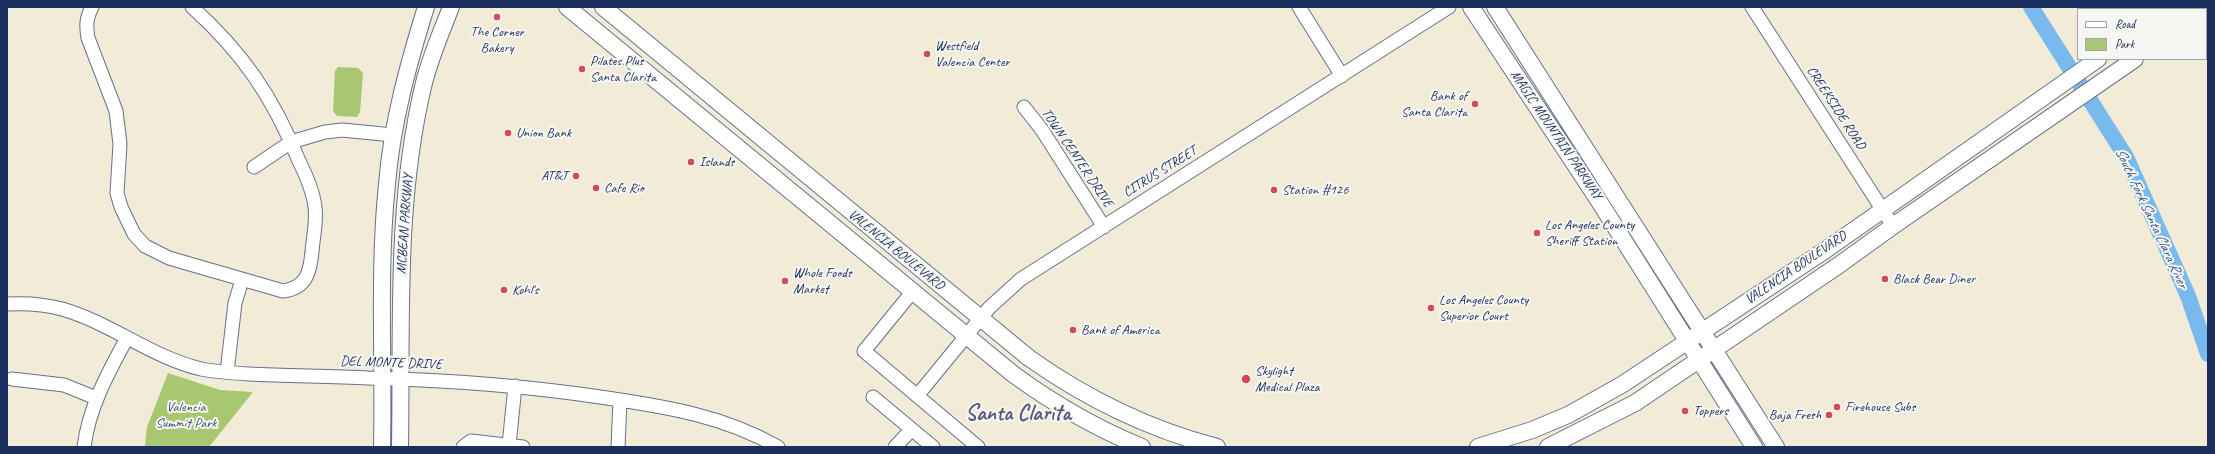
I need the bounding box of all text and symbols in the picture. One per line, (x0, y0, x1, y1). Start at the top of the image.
legend (2077, 8, 2207, 60)
marker: The Corner Bakery (492, 12, 502, 22)
text: Road (2115, 16, 2135, 32)
place label: The Corner Bakery (470, 24, 524, 56)
text: Park (2115, 36, 2134, 52)
place label: Westfield Valencia Center (935, 38, 1010, 70)
marker: Westfield Valencia Center (922, 49, 932, 59)
place label: Pilates Plus Santa Clarita (590, 53, 656, 86)
street label: CREEKSIDE ROAD (1803, 63, 1869, 153)
marker: Pilates Plus Santa Clarita (577, 64, 587, 74)
street label: MAGIC MOUNTAIN PARKWAY (1506, 67, 1606, 203)
place label: Bank of Santa Clarita (1401, 88, 1467, 120)
marker: Bank of Santa Clarita (1470, 99, 1480, 109)
street label: TOWN CENTER DRIVE (1038, 105, 1116, 211)
place label: Union Bank (516, 125, 571, 141)
marker: Union Bank (503, 128, 513, 138)
street label: CITRUS STREET (1120, 143, 1200, 201)
water label: South Fork Santa Clara River (2111, 145, 2191, 291)
place label: Islands (699, 154, 734, 170)
marker: Islands (686, 157, 696, 167)
place label: AT&T (541, 168, 568, 184)
marker: AT&T (571, 171, 581, 181)
street label: MCBEAN PARKWAY (393, 173, 417, 275)
place label: Cafe Rio (604, 180, 644, 196)
place label: Station #126 (1282, 182, 1348, 198)
marker: Cafe Rio (591, 183, 601, 193)
marker: Station #126 (1269, 185, 1279, 195)
street label: VALENCIA BOULEVARD (844, 206, 948, 294)
place label: Los Angeles County Sheriff Station (1545, 217, 1634, 250)
marker: Los Angeles County Sheriff Station (1532, 228, 1542, 238)
street label: VALENCIA BOULEVARD (1742, 228, 1850, 308)
place label: Whole Foods Market (793, 265, 851, 298)
place label: Black Bear Diner (1893, 271, 1975, 287)
marker: Black Bear Diner (1880, 274, 1890, 284)
marker: Whole Foods Market (780, 276, 790, 286)
place label: Kohl's (512, 282, 538, 298)
marker: Kohl's (499, 285, 509, 295)
place label: Los Angeles County Superior Court (1439, 292, 1528, 324)
marker: Los Angeles County Superior Court (1426, 303, 1436, 313)
place label: Bank of America (1081, 322, 1160, 338)
marker: Bank of America (1068, 325, 1078, 335)
street label: DEL MONTE DRIVE (340, 353, 442, 373)
place label: Skylight Medical Plaza (1255, 363, 1319, 396)
marker: Skylight Medical Plaza (1240, 373, 1252, 385)
park label: Valencia Summit Park (156, 399, 216, 432)
place label: Firehouse Subs (1845, 399, 1915, 415)
district label: Santa Clarita (965, 401, 1071, 427)
marker: Firehouse Subs (1832, 402, 1842, 412)
place label: Toppers (1693, 403, 1728, 419)
marker: Toppers (1680, 406, 1690, 416)
place label: Baja Fresh (1769, 407, 1821, 423)
marker: Baja Fresh (1824, 410, 1834, 420)

